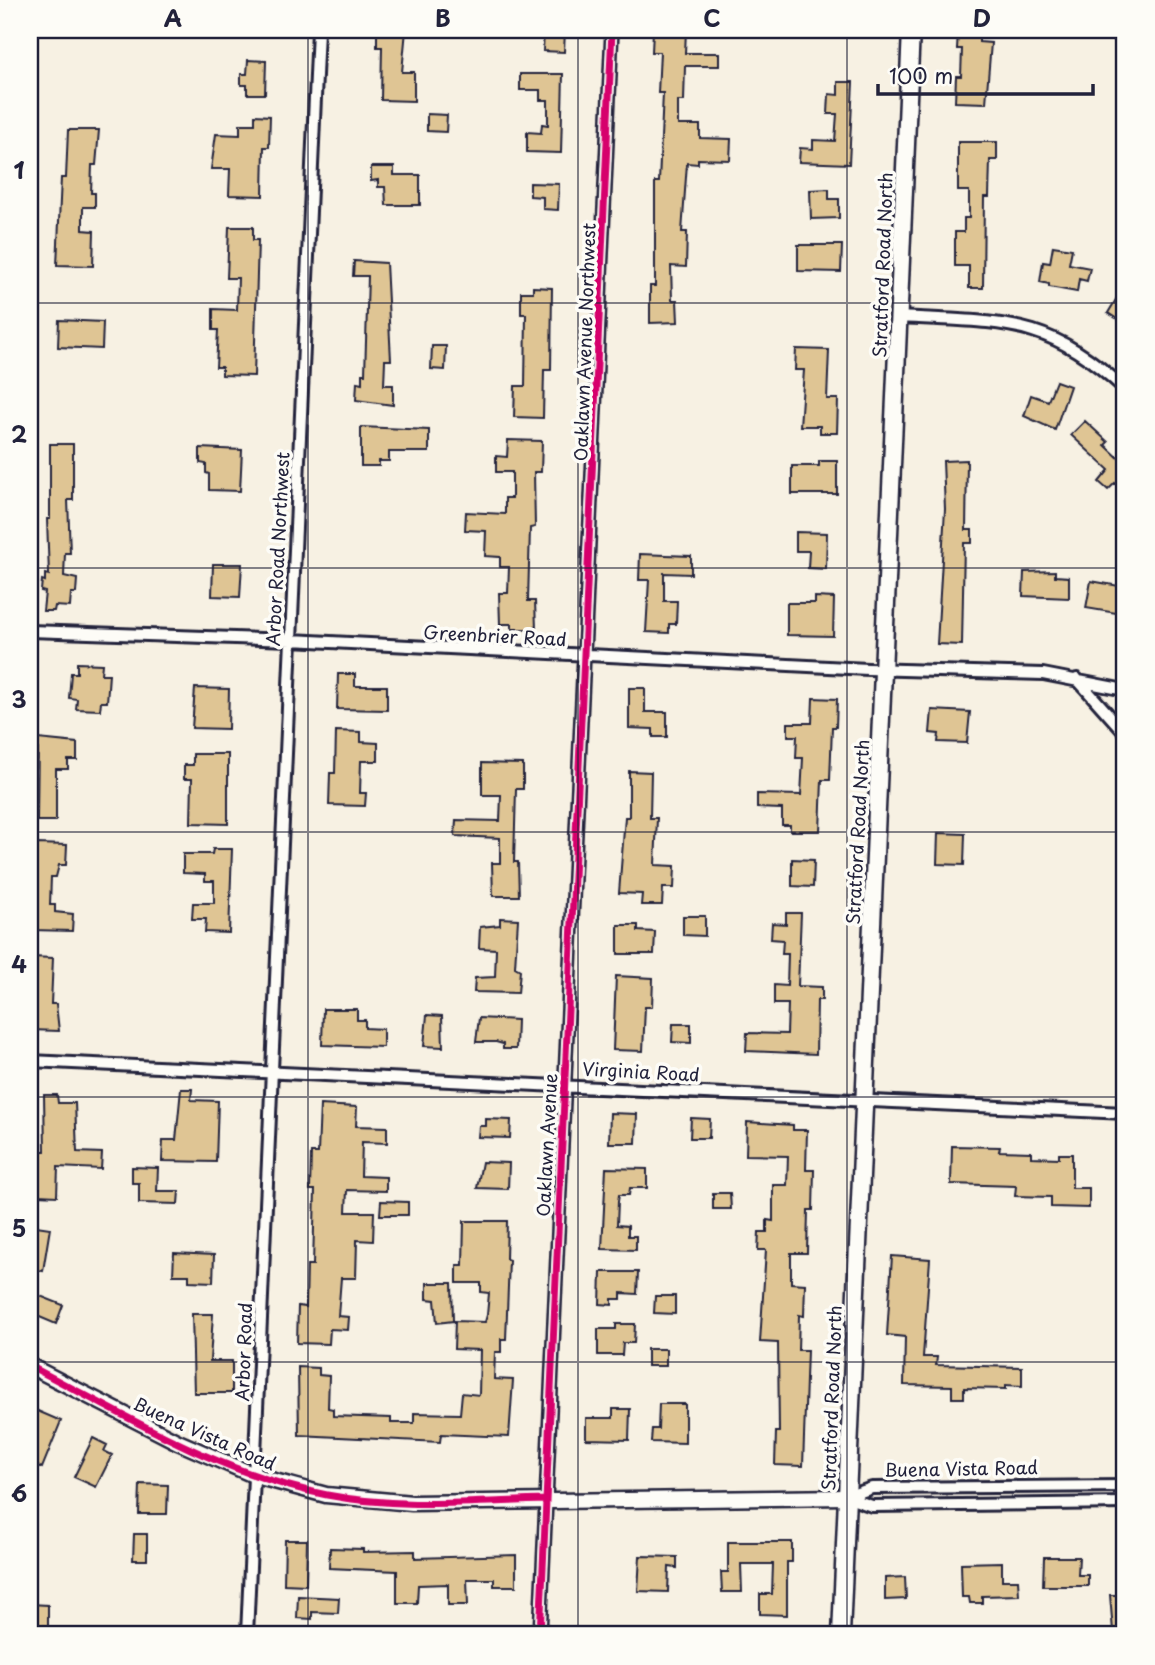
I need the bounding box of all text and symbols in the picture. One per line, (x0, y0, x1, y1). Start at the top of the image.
text: A (164, 0, 182, 35)
text: B (435, 0, 451, 35)
text: C (703, 0, 721, 35)
text: D (973, 0, 991, 35)
scale bar (878, 52, 1094, 96)
text: 100 m (889, 59, 953, 91)
text: 1 (14, 152, 25, 187)
street label: Stratford Road North (865, 172, 899, 358)
street label: Oaklawn Avenue Northwest (566, 222, 602, 462)
text: 2 (11, 416, 27, 451)
street label: Arbor Road Northwest (258, 451, 296, 647)
street label: Greenbrier Road (423, 618, 567, 652)
text: 3 (11, 681, 27, 716)
street label: Stratford Road North (839, 739, 875, 925)
text: 4 (11, 946, 27, 981)
street label: Virginia Road (582, 1054, 700, 1088)
street label: Oaklawn Avenue (529, 1072, 563, 1217)
text: 5 (12, 1210, 26, 1245)
street label: Arbor Road (228, 1302, 258, 1402)
street label: Stratford Road North (814, 1305, 848, 1491)
street label: Buena Vista Road (129, 1389, 281, 1477)
street label: Buena Vista Road (884, 1453, 1038, 1483)
text: 6 (11, 1475, 27, 1510)

